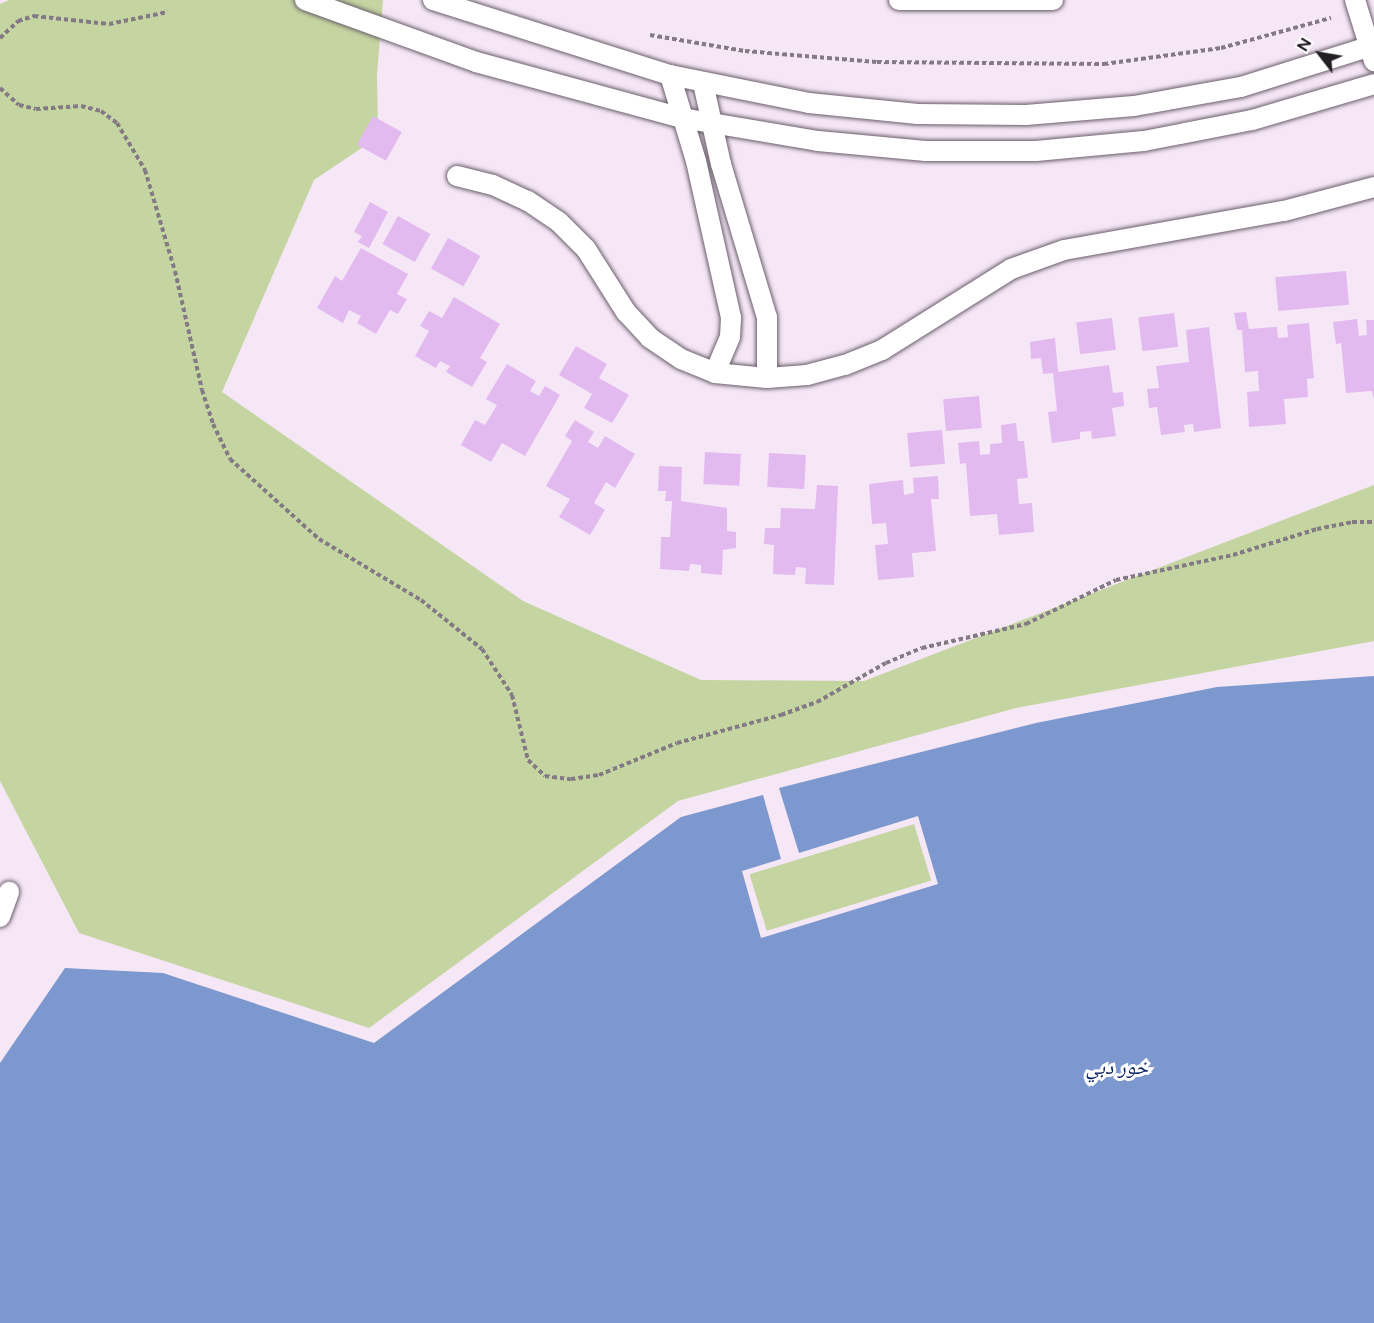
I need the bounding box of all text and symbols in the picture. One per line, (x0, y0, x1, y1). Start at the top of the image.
north arrow (1290, 24, 1350, 84)
text: N (1293, 34, 1315, 55)
water label: خور دبي (1086, 1055, 1148, 1079)

